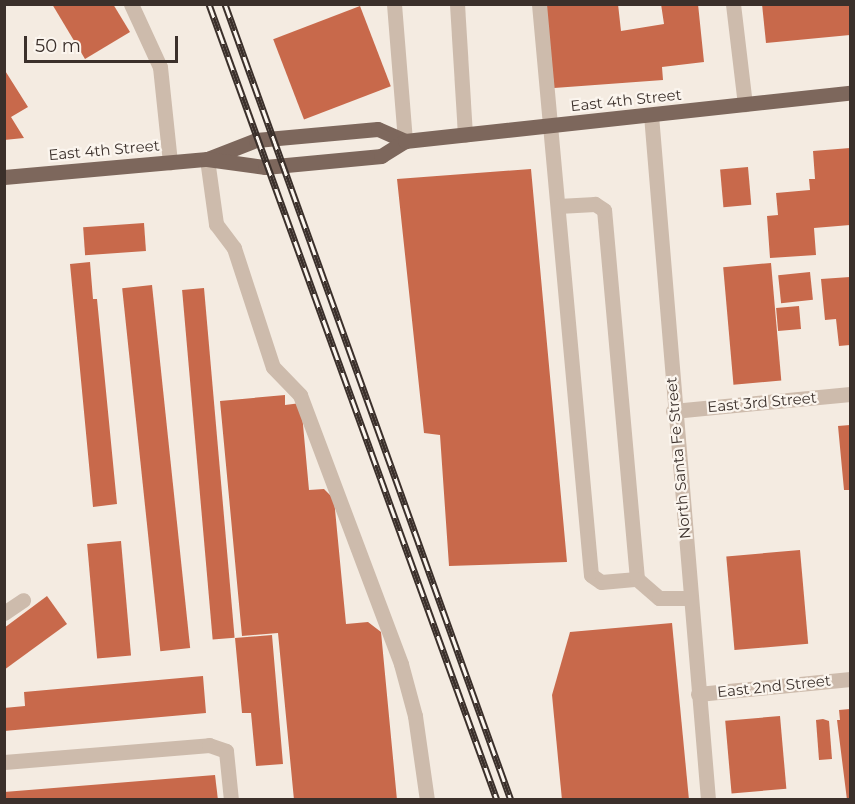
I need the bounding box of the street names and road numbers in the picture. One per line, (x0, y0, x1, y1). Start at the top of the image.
street label: East 4th Street (570, 85, 682, 115)
street label: East 4th Street (48, 136, 160, 164)
street label: North Santa Fe Street (662, 376, 694, 540)
street label: East 3rd Street (707, 388, 817, 416)
street label: East 2nd Street (716, 671, 832, 701)

